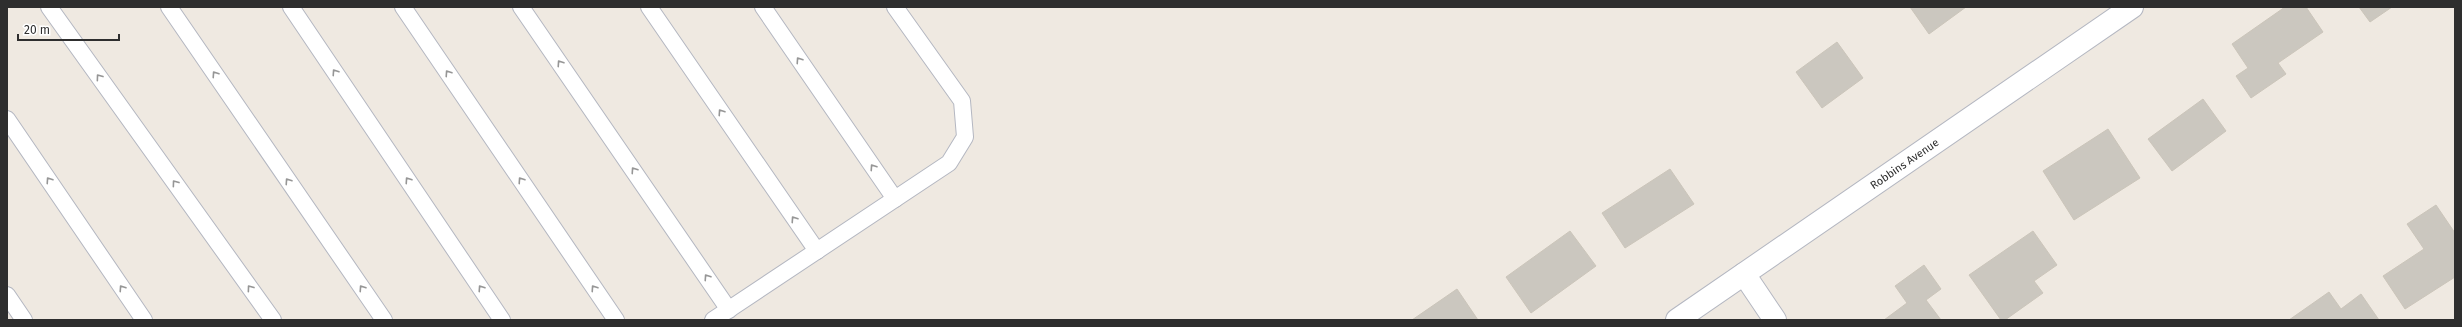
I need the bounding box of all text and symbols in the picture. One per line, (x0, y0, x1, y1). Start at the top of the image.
scale bar (18, 16, 119, 42)
text: 20 m (24, 23, 50, 37)
one-way arrow (797, 57, 804, 64)
one-way arrow (557, 60, 565, 67)
one-way arrow (332, 69, 340, 76)
one-way arrow (445, 70, 453, 77)
one-way arrow (213, 71, 220, 78)
one-way arrow (96, 74, 104, 81)
one-way arrow (718, 109, 726, 116)
street label: Robbins Avenue (1868, 135, 1941, 192)
one-way arrow (870, 164, 878, 171)
one-way arrow (631, 167, 639, 174)
one-way arrow (46, 177, 54, 184)
one-way arrow (405, 177, 413, 184)
one-way arrow (518, 177, 526, 184)
one-way arrow (286, 178, 293, 185)
one-way arrow (173, 180, 180, 187)
one-way arrow (792, 216, 799, 223)
one-way arrow (705, 275, 712, 282)
one-way arrow (119, 285, 127, 292)
one-way arrow (359, 285, 367, 292)
one-way arrow (479, 285, 486, 292)
one-way arrow (591, 285, 599, 292)
one-way arrow (248, 286, 255, 293)

